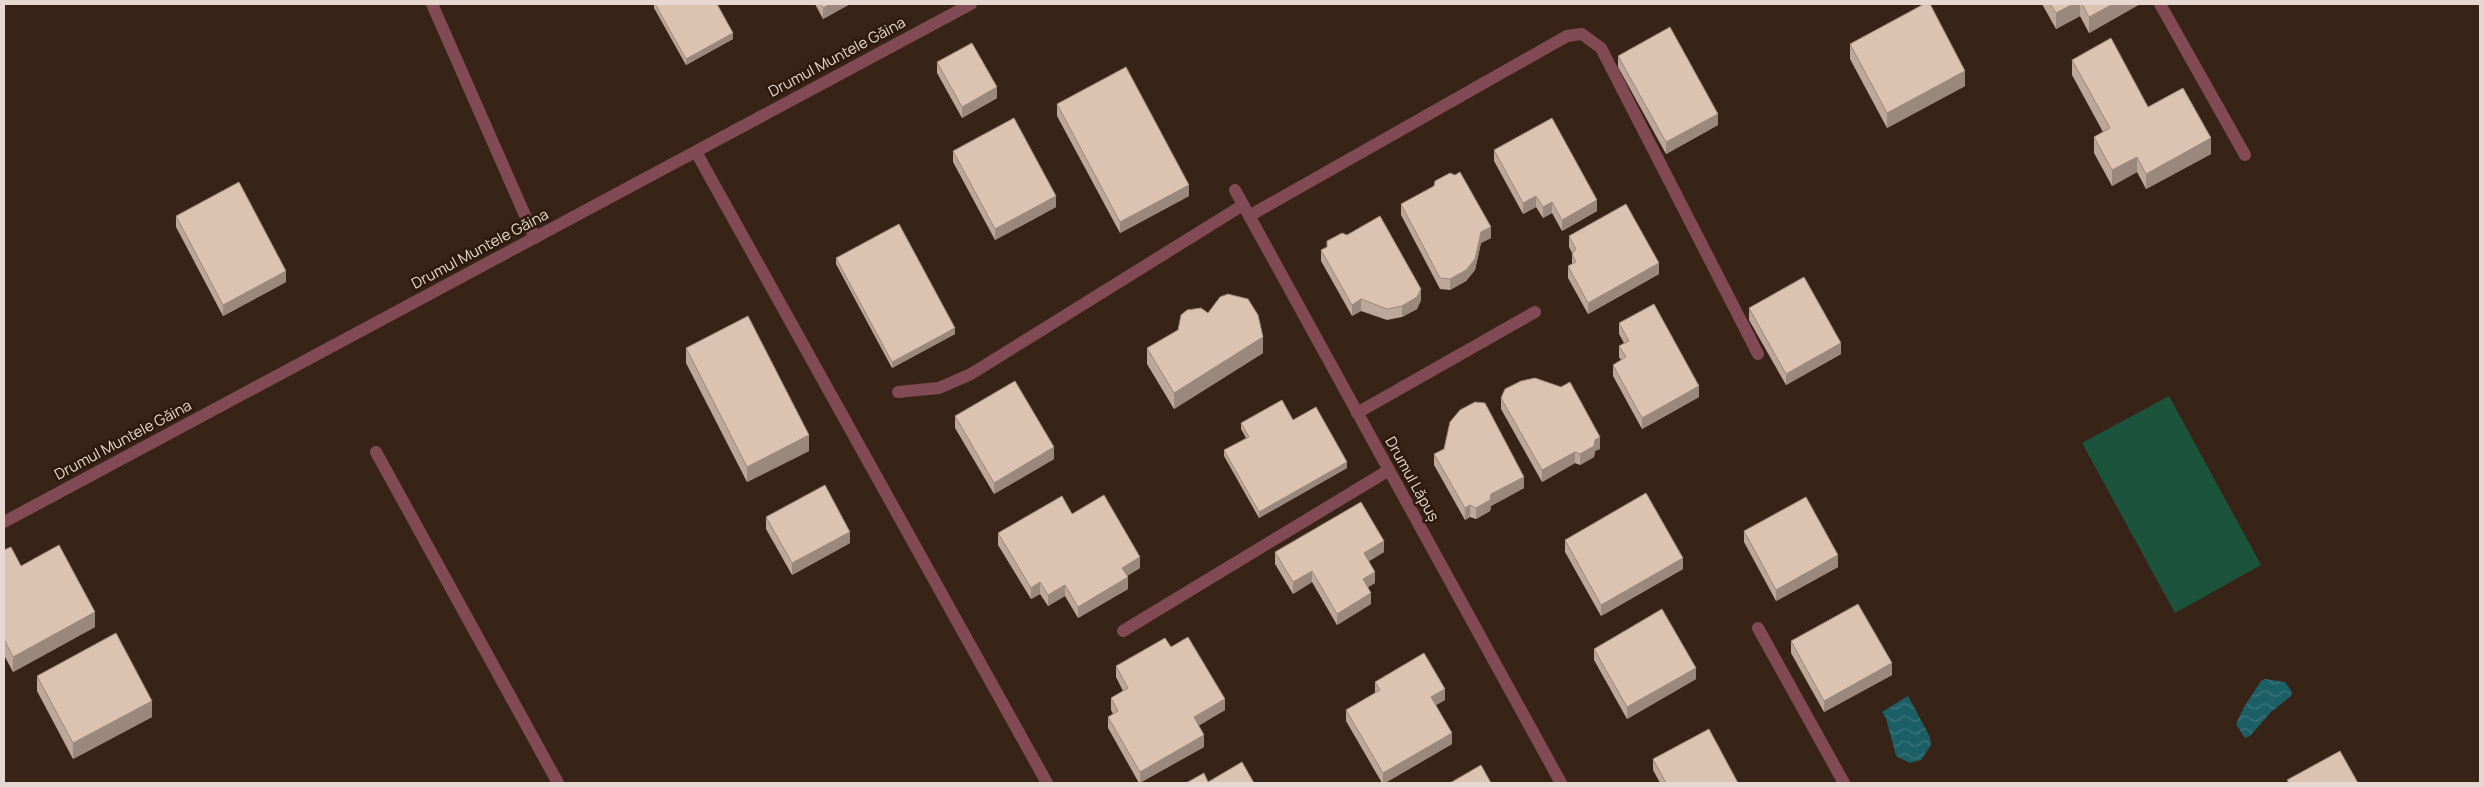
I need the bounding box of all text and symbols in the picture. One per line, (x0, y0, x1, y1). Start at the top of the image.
street label: Drumul Muntele Găina (765, 12, 909, 102)
street label: Drumul Muntele Găina (408, 204, 552, 294)
street label: Drumul Muntele Găina (51, 395, 195, 485)
street label: Drumul Lăpuș (1380, 432, 1445, 525)

